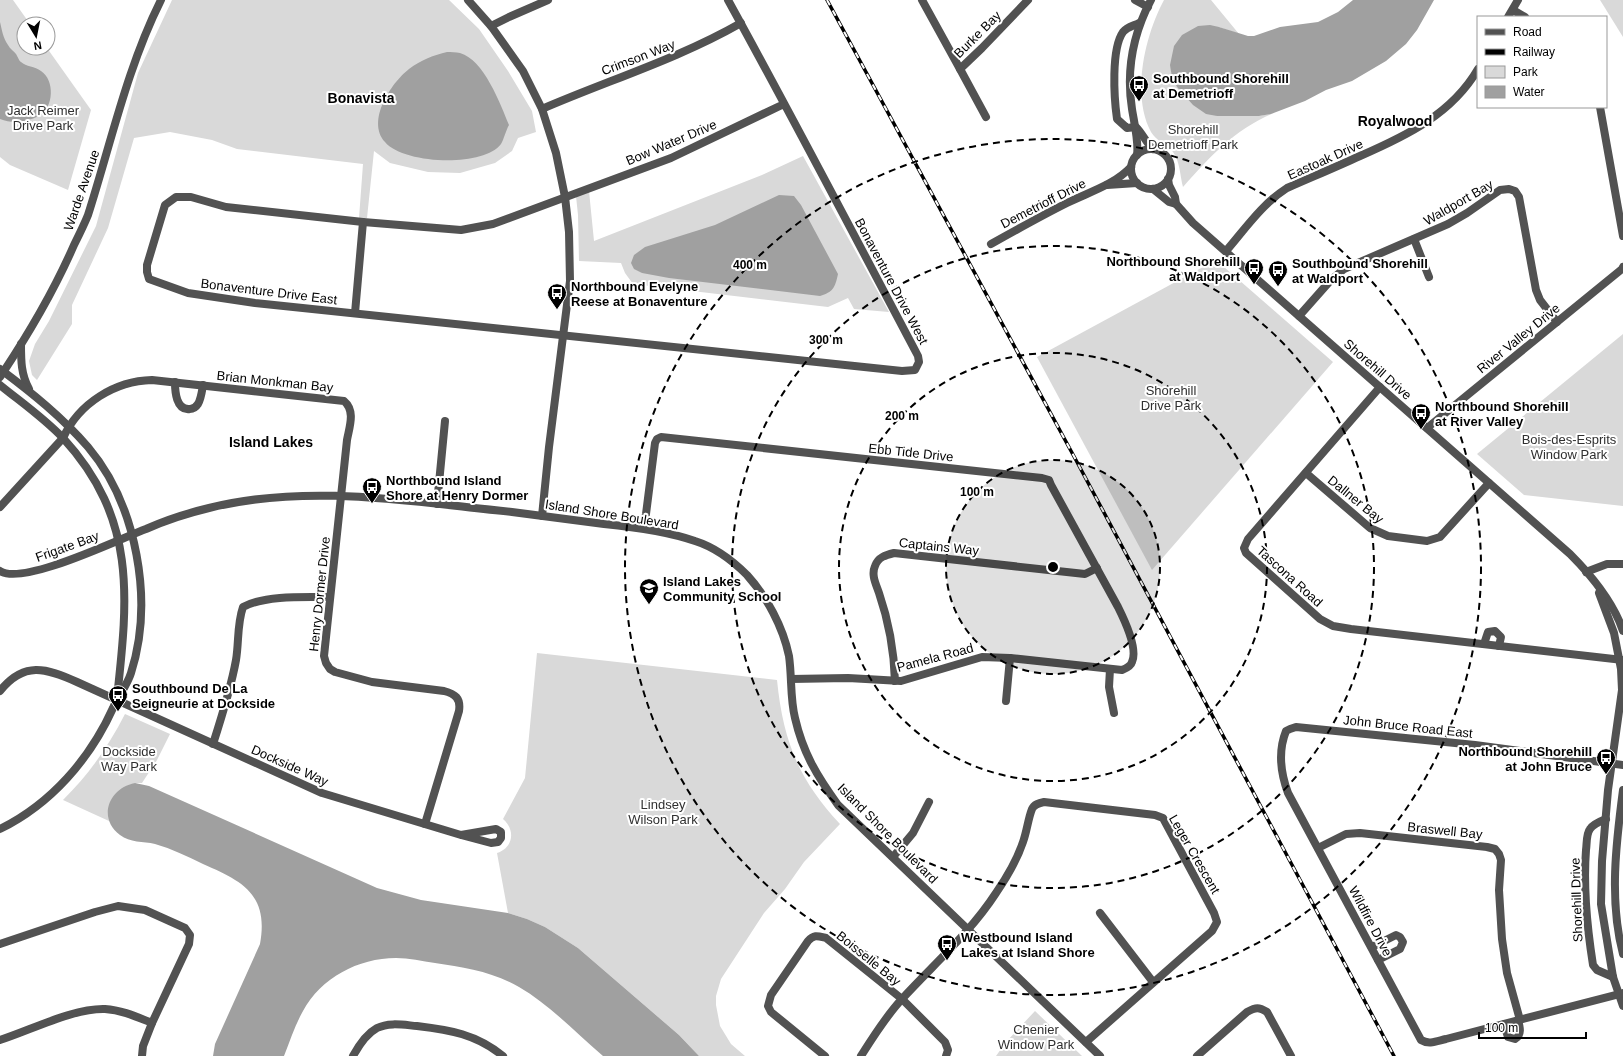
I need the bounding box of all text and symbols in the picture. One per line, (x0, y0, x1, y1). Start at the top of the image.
street label: Burke Bay (951, 7, 1004, 61)
north arrow (16, 16, 56, 56)
legend (1477, 16, 1607, 108)
text: Road (1513, 25, 1542, 39)
street label: Crimson Way (599, 36, 678, 78)
text: N (33, 39, 43, 52)
text: Railway (1513, 45, 1555, 59)
text: Park (1513, 65, 1539, 79)
place label: Southbound Shorehill at Demetrioff (1153, 71, 1289, 101)
bus stop icon: Southbound Shorehill at Demetrioff (1128, 74, 1150, 102)
text: Water (1513, 85, 1545, 99)
district label: Bonavista (328, 90, 395, 106)
park label: Jack Reimer Drive Park (7, 103, 80, 133)
district label: Royalwood (1358, 113, 1432, 129)
street label: Bow Water Drive (624, 117, 719, 168)
park label: Shorehill Demetrioff Park (1148, 122, 1239, 152)
street label: Eastoak Drive (1285, 136, 1365, 183)
street label: Warde Avenue (61, 148, 102, 233)
street label: Demetrioff Drive (998, 175, 1088, 231)
street label: Waldport Bay (1421, 176, 1496, 228)
street label: Bonaventure Drive West (852, 216, 931, 347)
place label: Northbound Shorehill at Waldport (1106, 254, 1241, 284)
place label: Southbound Shorehill at Waldport (1292, 256, 1428, 286)
bus stop icon: Northbound Shorehill at Waldport (1243, 257, 1265, 285)
text: 400 m (733, 258, 767, 272)
bus stop icon: Southbound Shorehill at Waldport (1267, 259, 1289, 287)
street label: Bonaventure Drive East (200, 276, 338, 307)
place label: Northbound Evelyne Reese at Bonaventure (571, 279, 708, 309)
bus stop icon: Northbound Evelyne Reese at Bonaventure (546, 282, 568, 310)
street label: River Valley Drive (1474, 300, 1563, 376)
text: 300 m (809, 333, 843, 347)
street label: Shorehill Drive (1341, 336, 1414, 403)
street label: Brian Monkman Bay (216, 368, 334, 395)
park label: Shorehill Drive Park (1141, 383, 1202, 413)
place label: Northbound Shorehill at River Valley (1435, 399, 1569, 429)
bus stop icon: Northbound Shorehill at River Valley (1410, 402, 1432, 430)
text: 200 m (885, 409, 919, 423)
park label: Bois-des-Esprits Window Park (1522, 432, 1617, 462)
district label: Island Lakes (229, 434, 313, 450)
street label: Ebb Tide Drive (868, 441, 954, 464)
street label: Dallner Bay (1325, 472, 1387, 527)
place label: Northbound Island Shore at Henry Dormer (386, 473, 528, 503)
bus stop icon: Northbound Island Shore at Henry Dormer (361, 476, 383, 504)
text: 100 m (960, 485, 994, 499)
street label: Island Shore Boulevard (544, 497, 680, 532)
street label: Frigate Bay (33, 528, 101, 565)
street label: Captains Way (898, 535, 980, 558)
street label: Henry Dormer Drive (306, 536, 333, 652)
street label: Tascona Road (1254, 543, 1326, 610)
centre of rings (1046, 560, 1060, 574)
place label: Island Lakes Community School (663, 574, 781, 604)
school or university icon: Island Lakes Community School (638, 577, 660, 605)
street label: Pamela Road (895, 640, 975, 675)
place label: Southbound De La Seigneurie at Dockside (132, 681, 275, 711)
bus stop icon: Southbound De La Seigneurie at Dockside (107, 684, 129, 712)
street label: John Bruce Road East (1342, 712, 1474, 741)
street label: Dockside Way (249, 742, 331, 789)
park label: Dockside Way Park (101, 744, 157, 774)
place label: Northbound Shorehill at John Bruce (1458, 744, 1592, 774)
bus stop icon: Northbound Shorehill at John Bruce (1595, 747, 1617, 775)
street label: Island Shore Boulevard (835, 780, 941, 886)
park label: Lindsey Wilson Park (628, 797, 698, 827)
street label: Leger Crescent (1166, 812, 1223, 897)
street label: Braswell Bay (1407, 819, 1484, 842)
street label: Shorehill Drive (1568, 857, 1585, 942)
street label: Wildfire Drive (1346, 884, 1395, 959)
street label: Boisselle Bay (834, 928, 904, 989)
place label: Westbound Island Lakes at Island Shore (961, 930, 1095, 960)
bus stop icon: Westbound Island Lakes at Island Shore (936, 933, 958, 961)
scale bar (1479, 1014, 1586, 1040)
text: 100 m (1485, 1021, 1518, 1035)
park label: Chenier Window Park (998, 1022, 1075, 1052)

